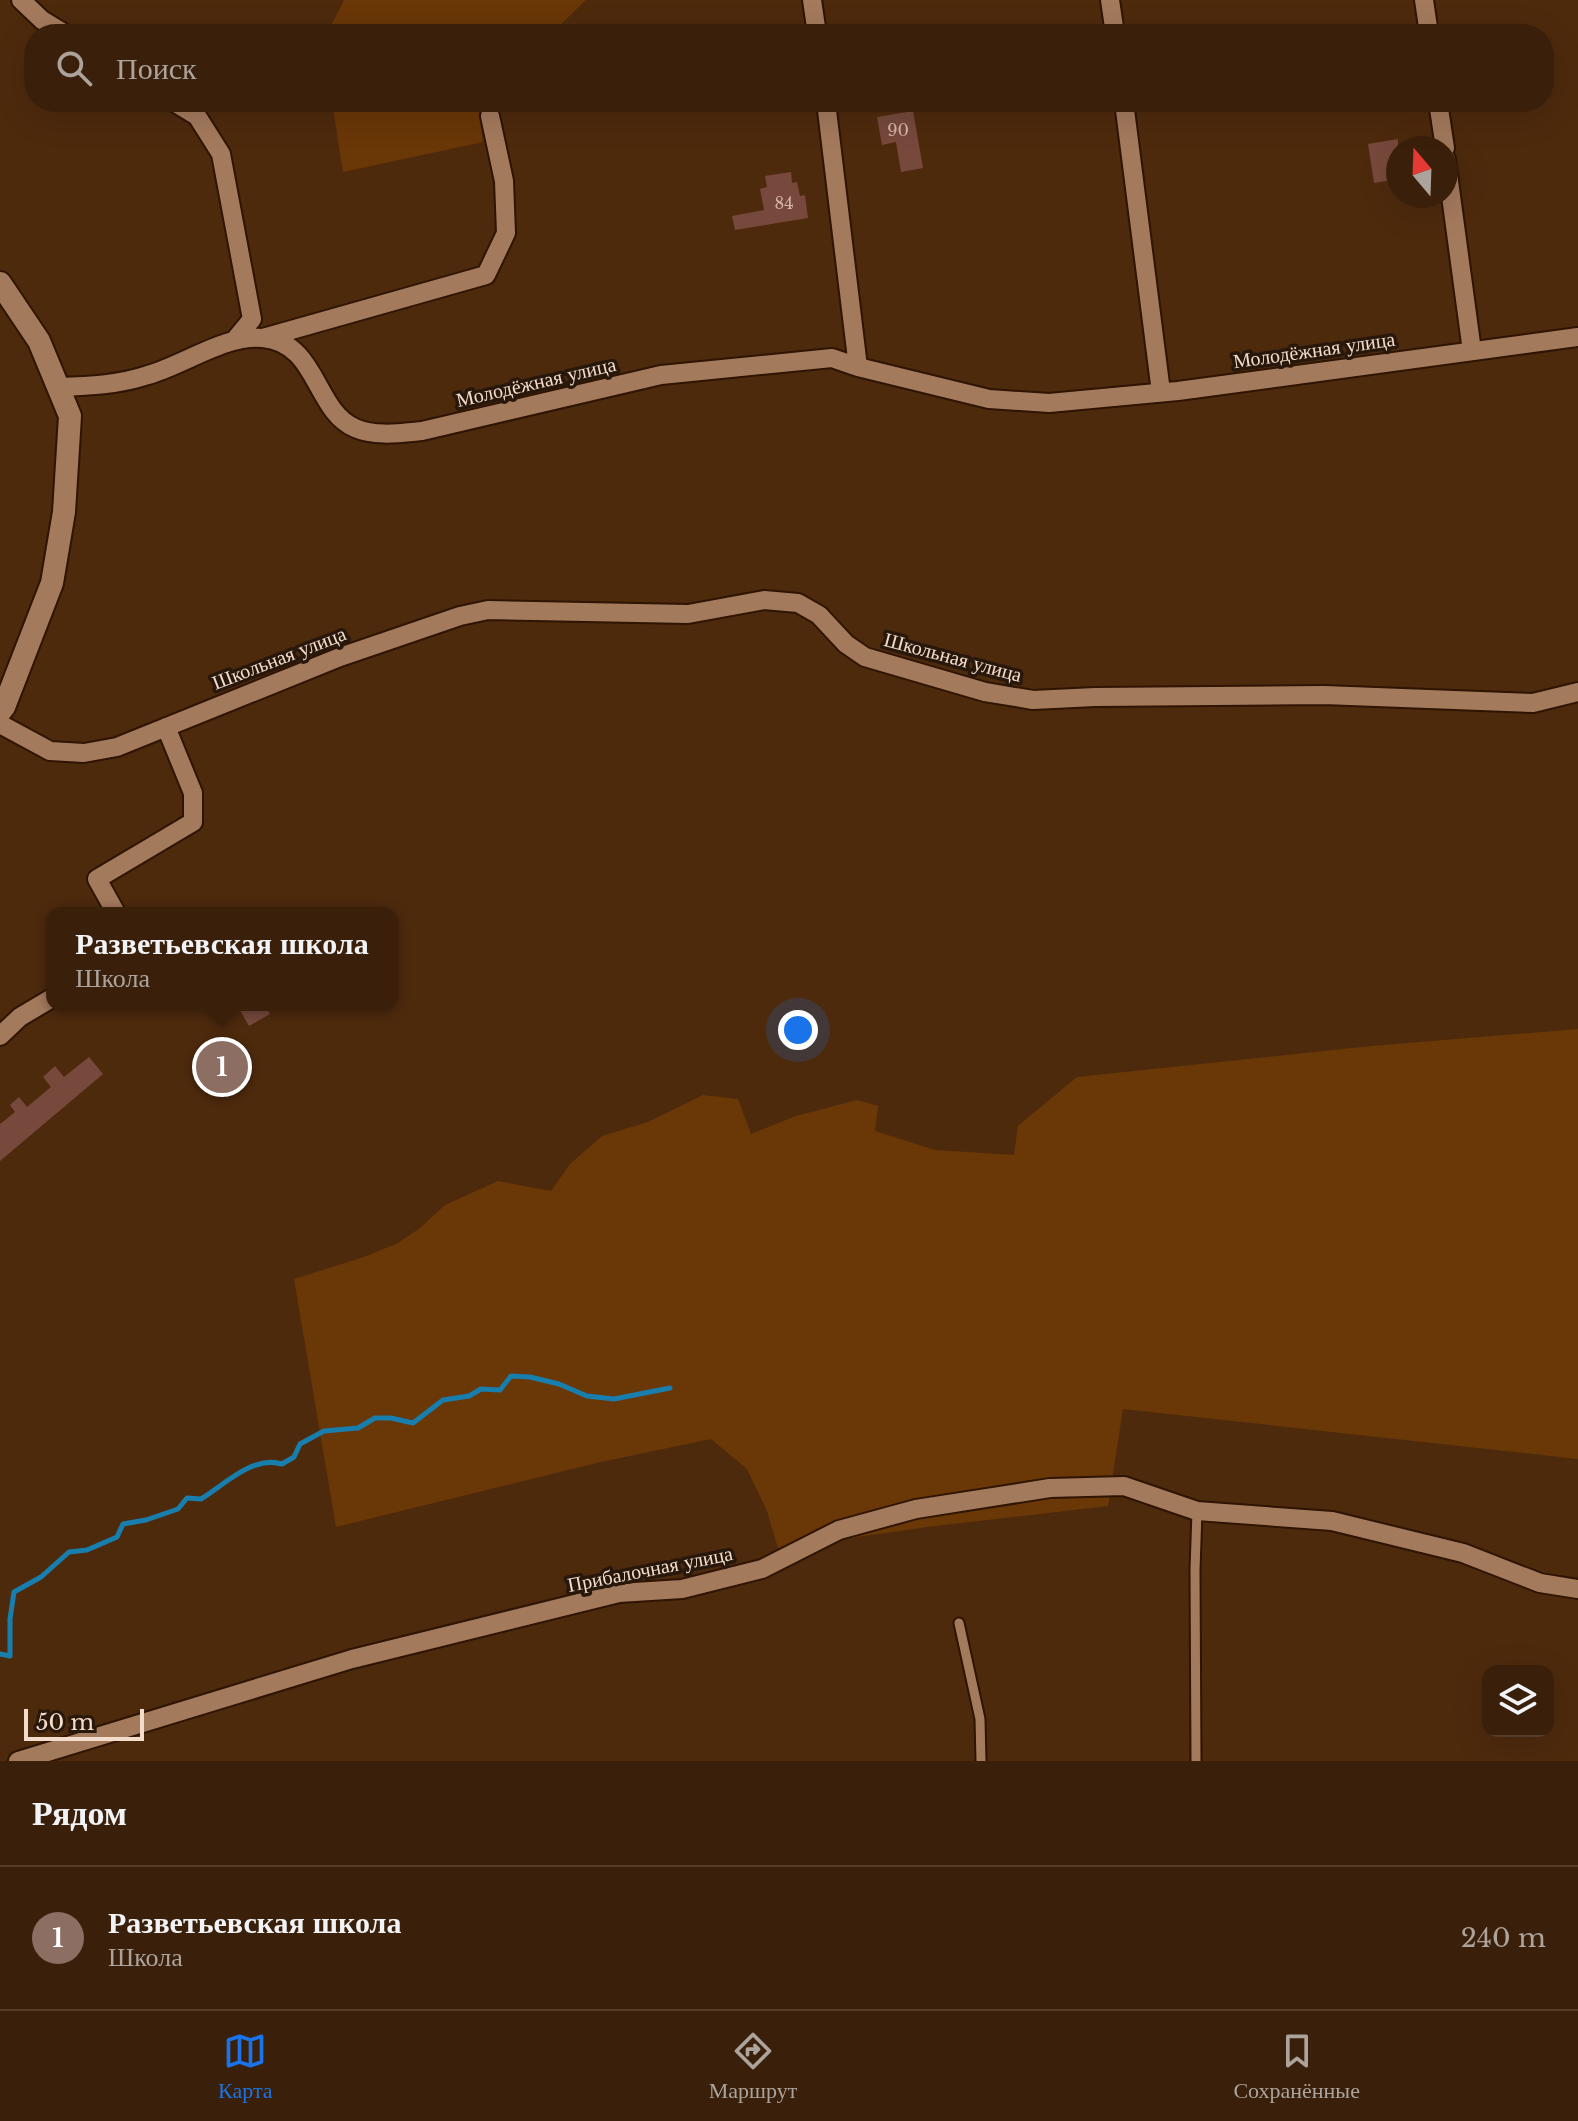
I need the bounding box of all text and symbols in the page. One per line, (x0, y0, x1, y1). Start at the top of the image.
search box (24, 24, 1554, 112)
icon: search (52, 46, 96, 90)
text: Поиск (116, 50, 197, 87)
house number: 90 (887, 120, 909, 140)
north arrow (1386, 136, 1458, 208)
house number: 84 (774, 193, 794, 213)
street label: Молодёжная улица (1232, 327, 1397, 373)
street label: Молодёжная улица (454, 352, 618, 412)
street label: Школьная улица (209, 621, 350, 695)
street label: Школьная улица (881, 627, 1025, 687)
popup (46, 907, 398, 1011)
text: Разветьевская школа (75, 925, 369, 962)
text: Школа (75, 962, 150, 994)
your location (778, 1010, 818, 1050)
pin: 1 (196, 1037, 248, 1097)
street label: Прибалочная улица (565, 1541, 735, 1597)
map controls (1482, 1665, 1554, 1737)
button: layers (1482, 1665, 1554, 1737)
scale bar (24, 1705, 144, 1741)
text: 50 m (36, 1709, 94, 1736)
text: Рядом (32, 1792, 127, 1834)
text: Разветьевская школа (108, 1904, 401, 1941)
text: 1 (52, 1922, 64, 1954)
text: 240 m (1461, 1922, 1546, 1954)
text: Школа (108, 1941, 183, 1973)
tab: Карта (218, 2029, 273, 2104)
tab: Маршрут (709, 2029, 797, 2104)
tab: Сохранённые (1233, 2029, 1360, 2104)

